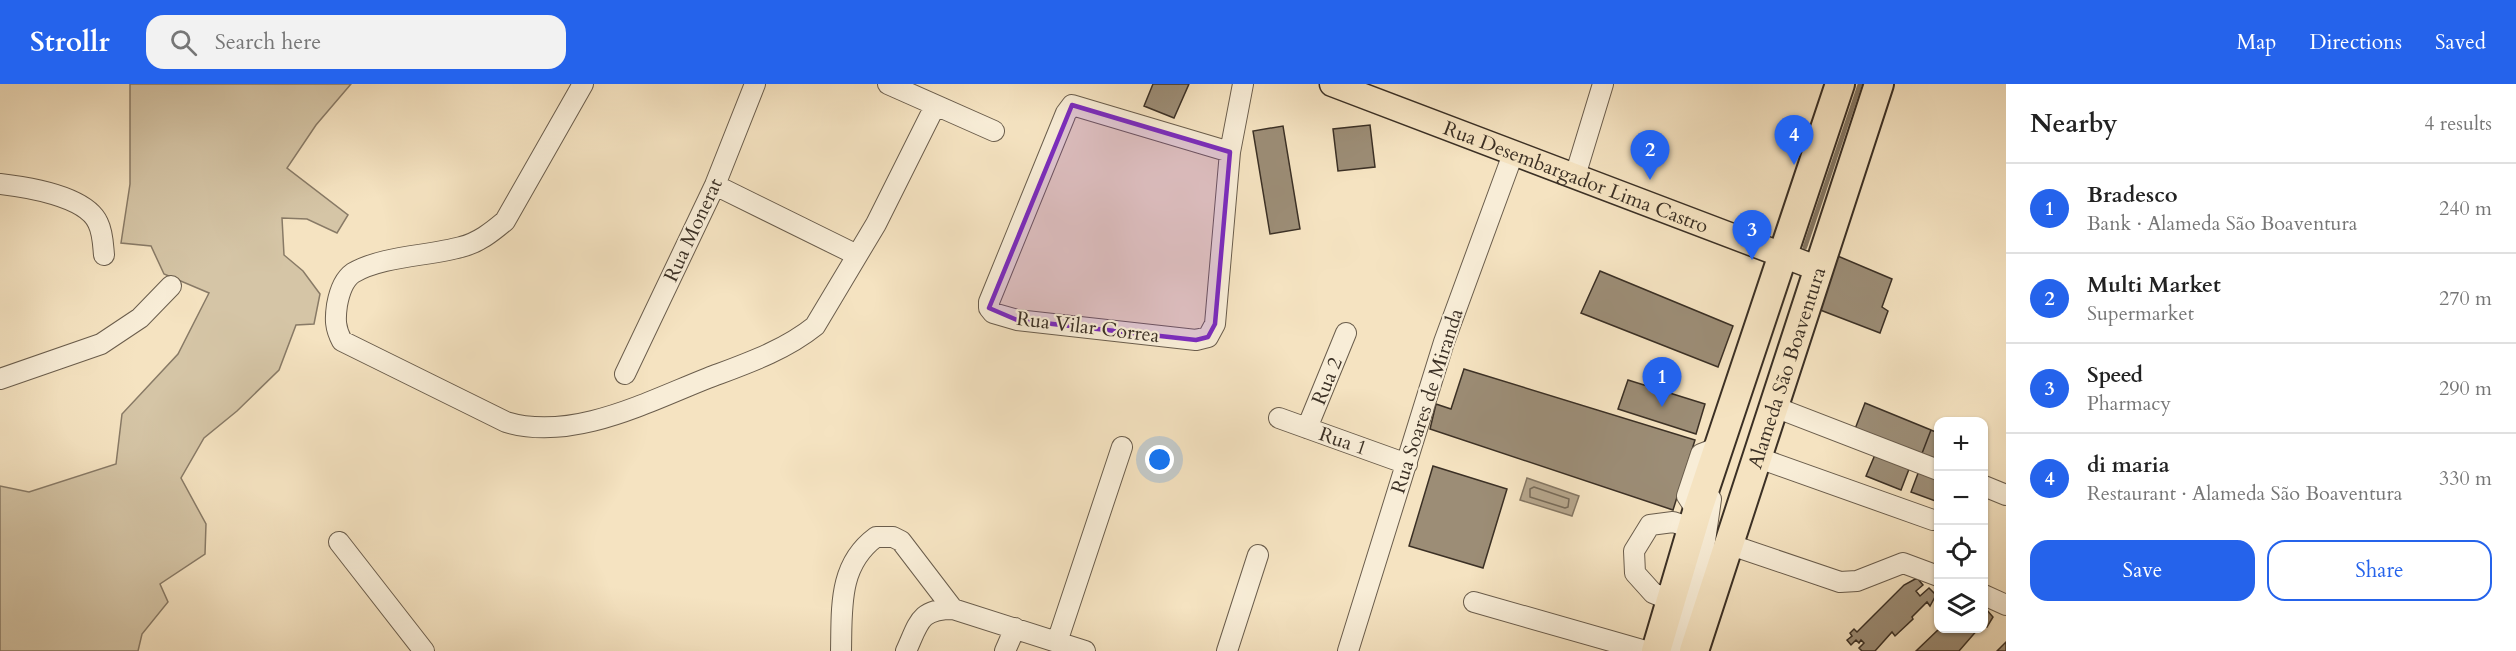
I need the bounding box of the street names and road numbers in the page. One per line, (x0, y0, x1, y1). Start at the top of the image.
street label: Rua Desembargador Lima Castro (1440, 114, 1712, 239)
street label: Rua Monerat (657, 173, 729, 286)
street label: Alameda São Boaventura (1741, 263, 1832, 472)
street label: Rua Vilar Correa (1015, 305, 1161, 349)
street label: Rua Soares de Miranda (1384, 305, 1470, 497)
street label: Rua 2 (1305, 353, 1349, 409)
street label: Rua 1 (1315, 420, 1371, 462)

